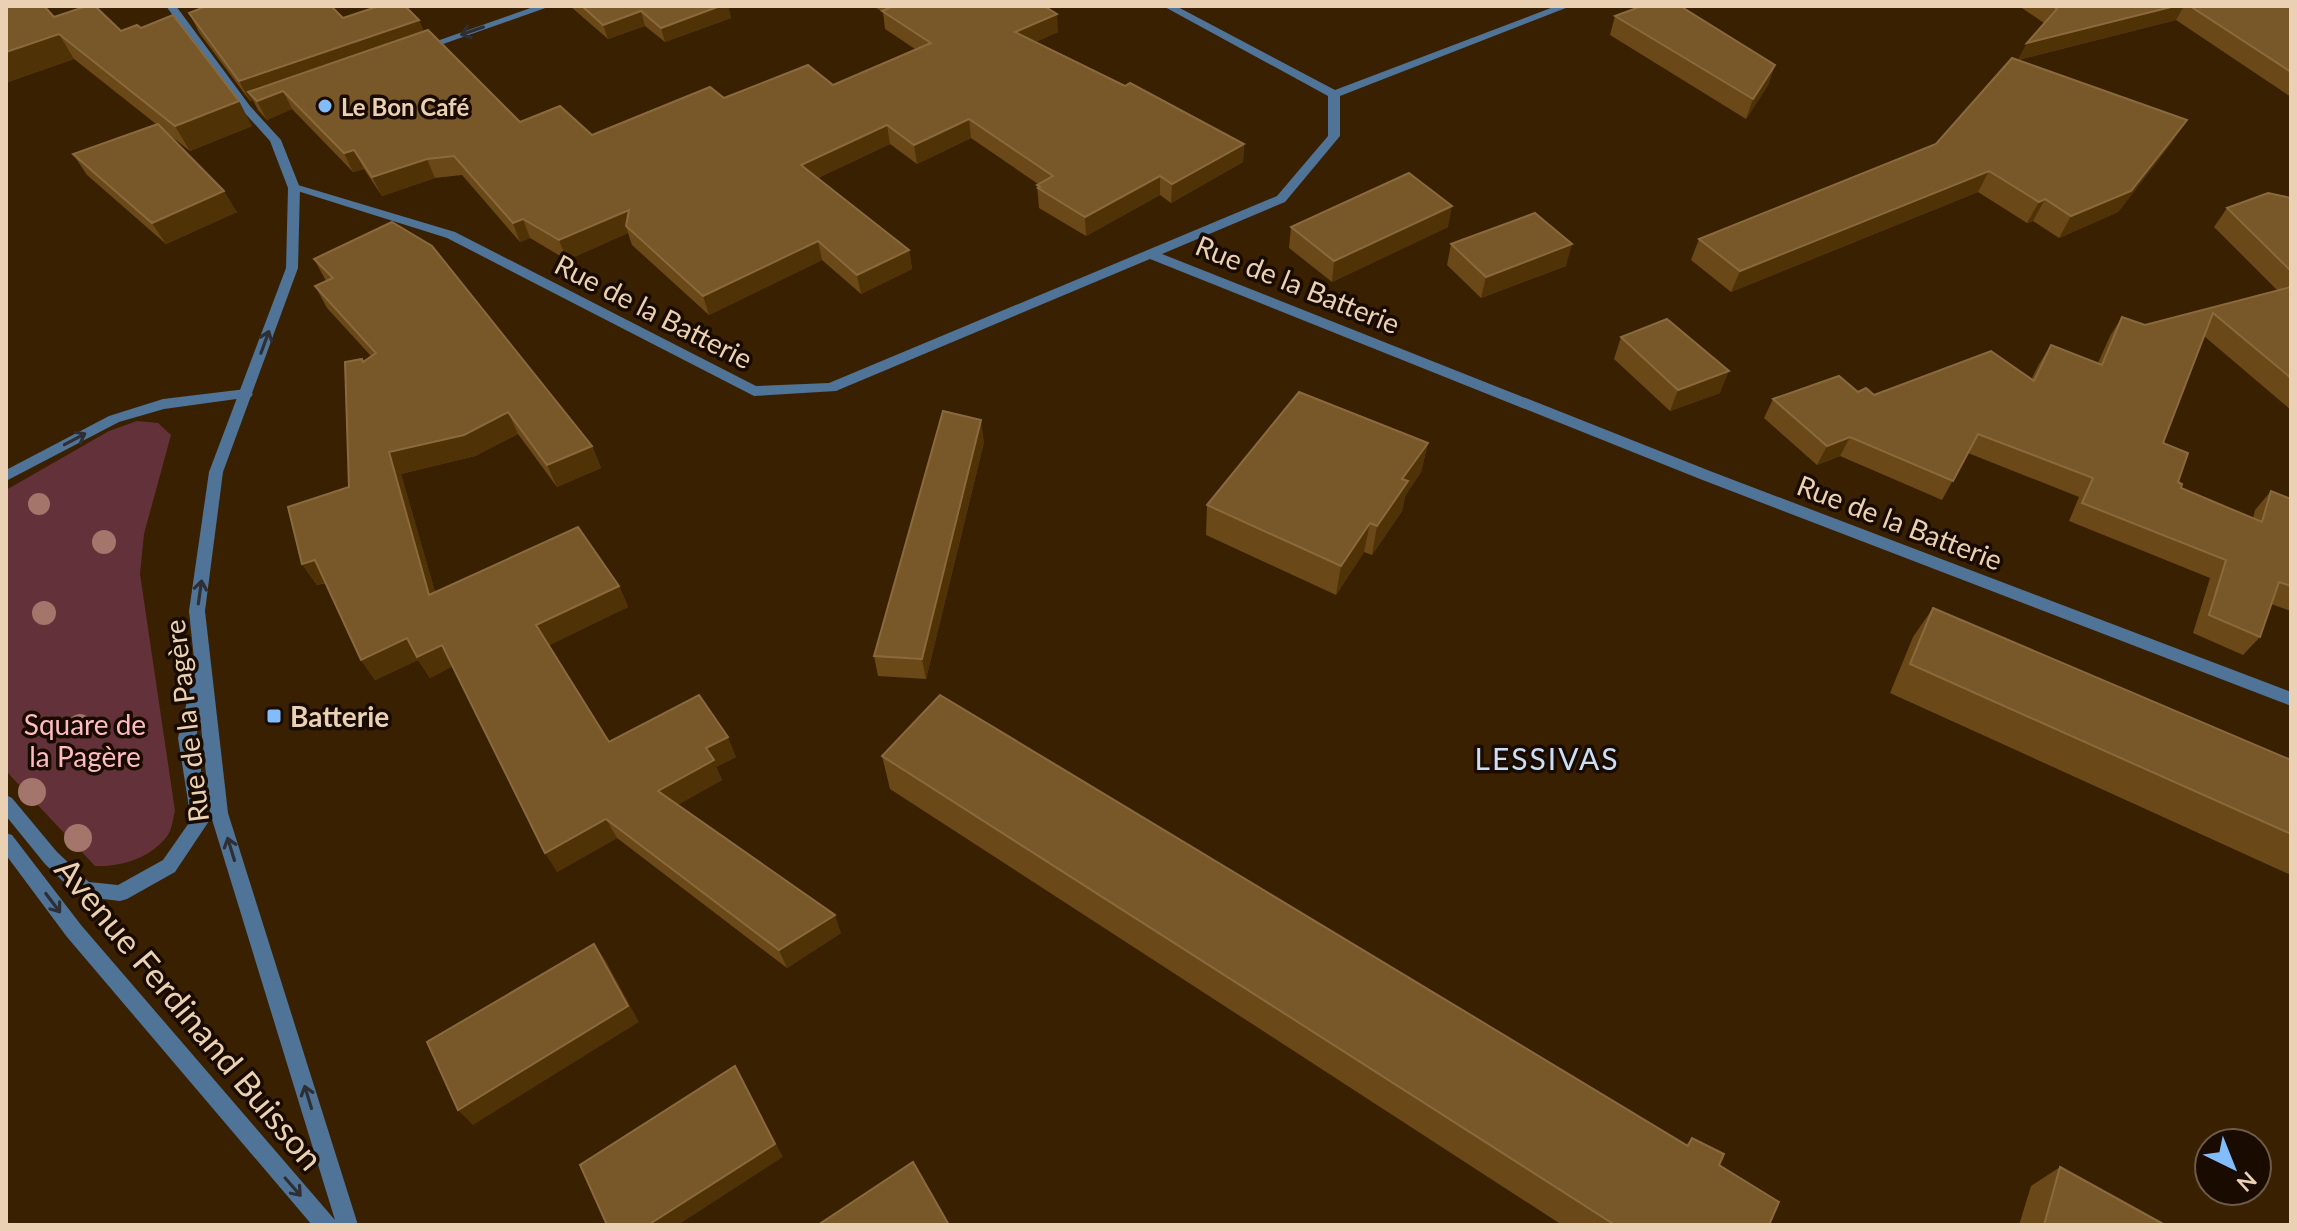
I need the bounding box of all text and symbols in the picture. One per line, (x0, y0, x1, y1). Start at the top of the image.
one-way arrow (459, 25, 484, 40)
place label: Le Bon Café (341, 92, 469, 121)
marker: Le Bon Café (316, 97, 334, 115)
street label: Rue de la Batterie (1191, 228, 1405, 340)
street label: Rue de la Batterie (550, 247, 758, 375)
one-way arrow (259, 330, 273, 355)
one-way arrow (63, 431, 87, 447)
street label: Rue de la Batterie (1793, 467, 2007, 577)
one-way arrow (193, 580, 208, 605)
street label: Rue de la Pagère (157, 618, 215, 824)
place label: Batterie (290, 699, 389, 733)
park label: Square de la Pagère (24, 707, 146, 773)
marker: Batterie (265, 707, 283, 725)
district label: LESSIVAS (1475, 740, 1619, 776)
one-way arrow (222, 836, 237, 861)
street label: Avenue Ferdinand Buisson (47, 849, 333, 1177)
one-way arrow (45, 892, 62, 913)
one-way arrow (299, 1085, 314, 1110)
north arrow (2193, 1127, 2273, 1207)
text: N (2232, 1166, 2262, 1198)
one-way arrow (284, 1177, 302, 1197)

